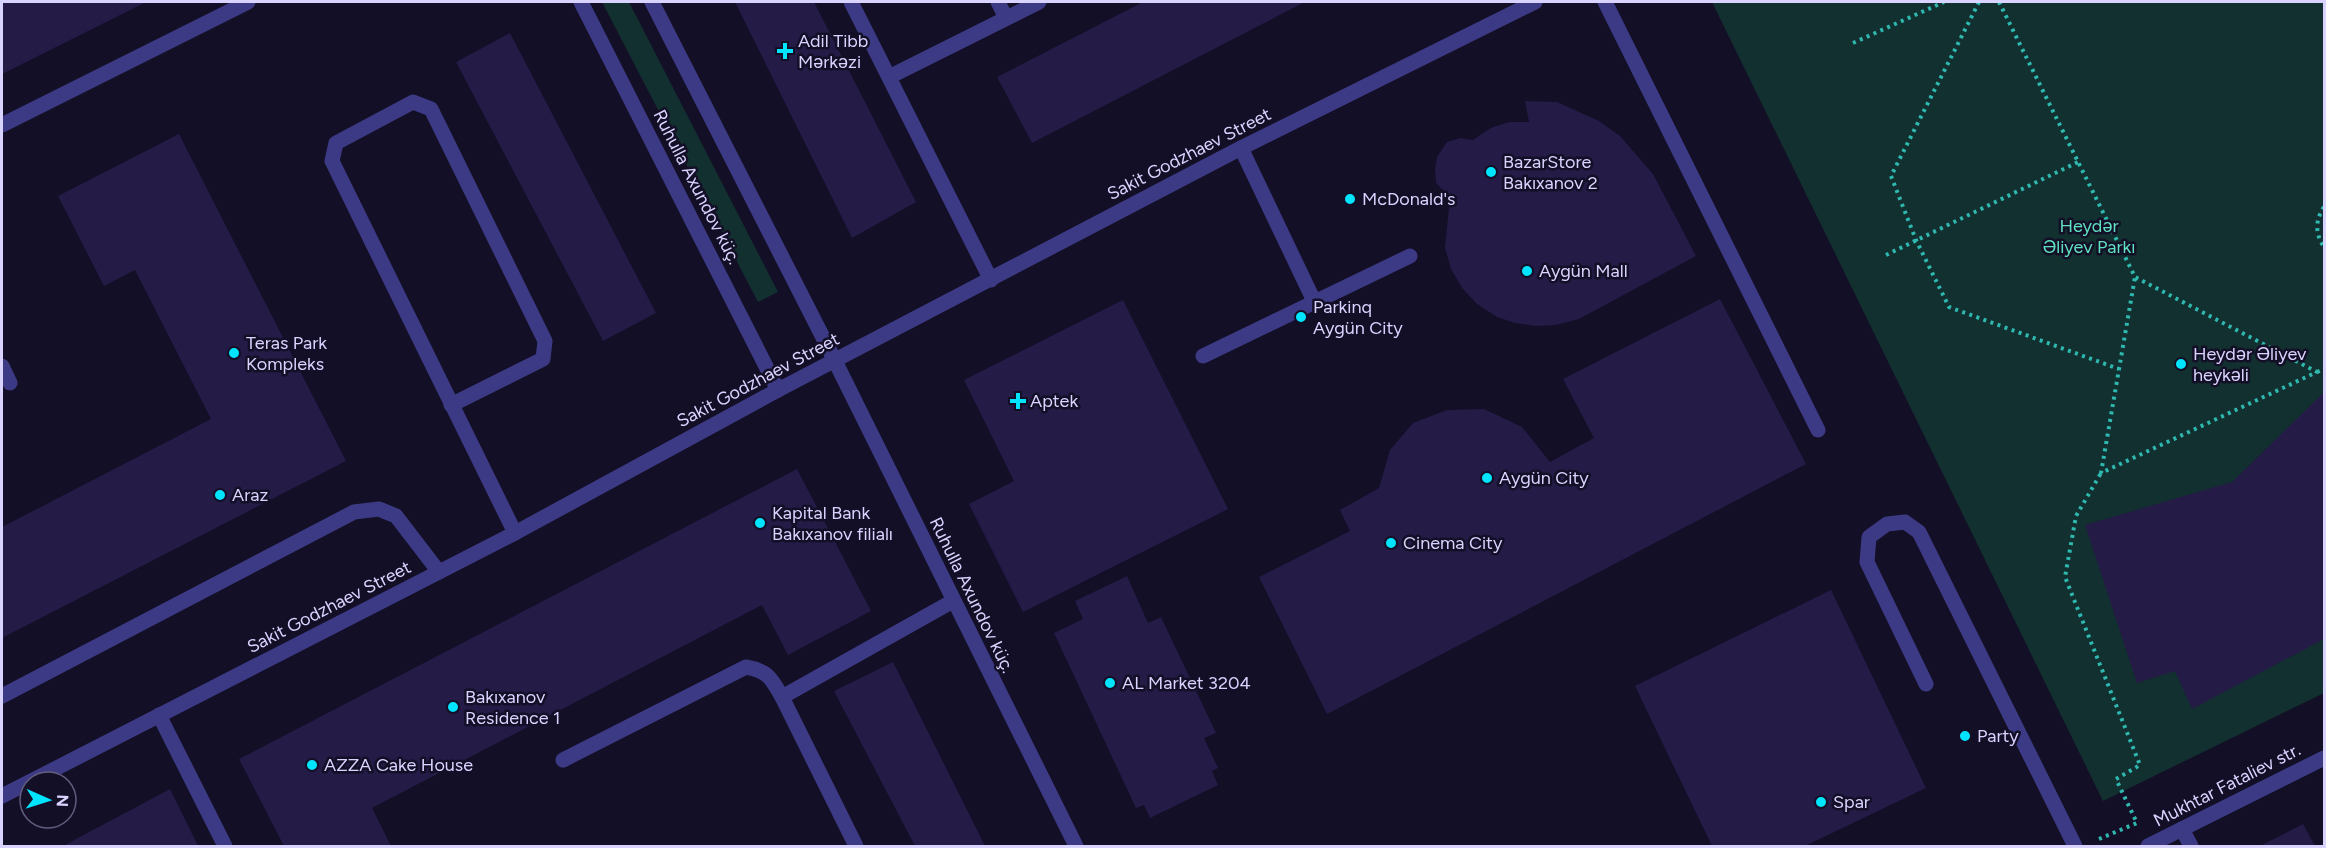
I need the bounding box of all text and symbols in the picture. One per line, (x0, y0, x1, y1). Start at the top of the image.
place label: Adil Tibb Mərkəzi (798, 30, 868, 73)
marker: Adil Tibb Mərkəzi (776, 42, 794, 60)
street label: Sakit Godzhaev Street (1103, 103, 1275, 205)
street label: Ruhulla Axundov küç. (648, 106, 746, 268)
place label: BazarStore Bakıxanov 2 (1503, 151, 1598, 194)
marker: BazarStore Bakıxanov 2 (1484, 165, 1498, 179)
place label: McDonald's (1362, 188, 1456, 210)
marker: McDonald's (1343, 192, 1357, 206)
park label: Heydər Əliyev Parkı (2043, 215, 2135, 258)
place label: Aygün Mall (1539, 260, 1628, 282)
marker: Aygün Mall (1520, 264, 1534, 278)
place label: Parkinq Aygün City (1313, 296, 1403, 339)
marker: Parkinq Aygün City (1294, 310, 1308, 324)
street label: Sakit Godzhaev Street (673, 328, 843, 432)
place label: Teras Park Kompleks (246, 332, 327, 375)
place label: Heydər Əliyev heykəli (2193, 343, 2307, 386)
marker: Teras Park Kompleks (227, 346, 241, 360)
marker: Heydər Əliyev heykəli (2174, 357, 2188, 371)
place label: Aptek (1030, 390, 1078, 412)
marker: Aptek (1011, 394, 1025, 408)
place label: Aygün City (1499, 467, 1589, 489)
marker: Aygün City (1480, 471, 1494, 485)
place label: Araz (232, 484, 268, 506)
marker: Araz (213, 488, 227, 502)
place label: Kapital Bank Bakıxanov filialı (772, 502, 893, 545)
street label: Ruhulla Axundov küç. (925, 514, 1019, 676)
marker: Kapital Bank Bakıxanov filialı (753, 516, 767, 530)
place label: Cinema City (1403, 532, 1503, 554)
marker: Cinema City (1384, 536, 1398, 550)
street label: Sakit Godzhaev Street (243, 556, 415, 658)
place label: AL Market 3204 (1122, 672, 1251, 694)
marker: AL Market 3204 (1103, 676, 1117, 690)
place label: Bakıxanov Residence 1 (465, 686, 561, 729)
marker: Bakıxanov Residence 1 (446, 700, 460, 714)
place label: Party (1977, 725, 2019, 747)
marker: Party (1958, 729, 1972, 743)
street label: Mukhtar Fataliev str. (2150, 738, 2304, 832)
place label: AZZA Cake House (324, 754, 473, 776)
marker: AZZA Cake House (305, 758, 319, 772)
north arrow (18, 770, 78, 830)
place label: Spar (1833, 791, 1870, 813)
text: N (53, 794, 72, 807)
marker: Spar (1814, 795, 1828, 809)

